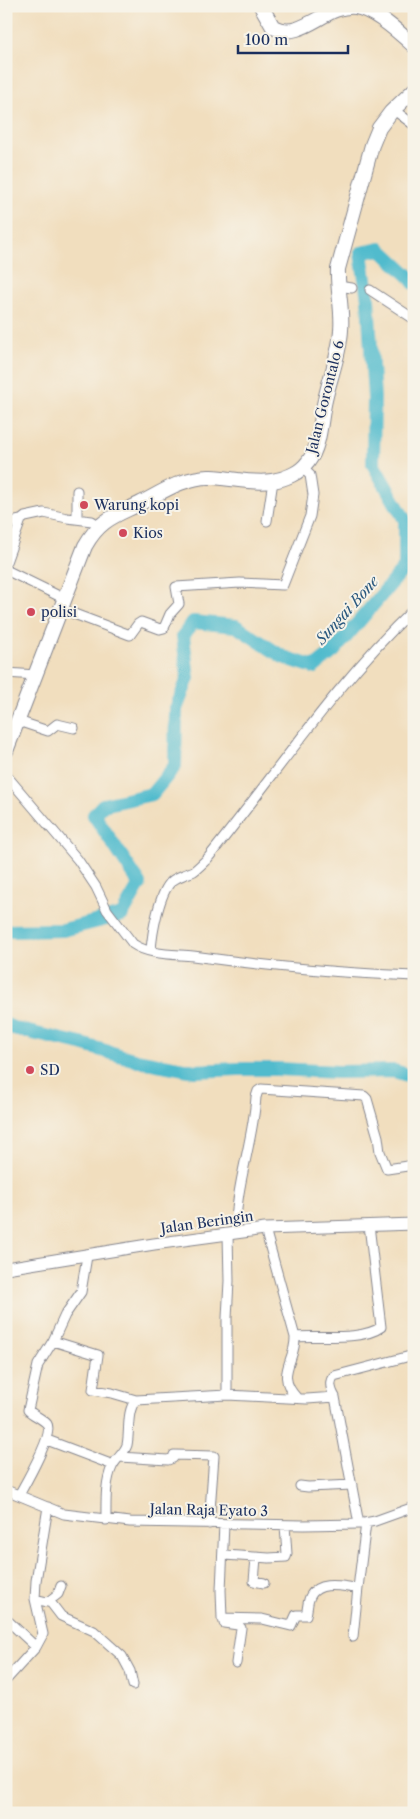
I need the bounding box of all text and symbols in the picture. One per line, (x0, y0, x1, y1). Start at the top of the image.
scale bar (238, 22, 348, 54)
text: 100 m (245, 30, 288, 49)
street label: Jalan Gorontalo 6 (302, 338, 348, 457)
place label: Warung kopi (93, 496, 179, 514)
marker: Warung kopi (78, 499, 90, 511)
place label: Kios (133, 524, 163, 542)
marker: Kios (117, 527, 129, 539)
water label: Sungai Bone (311, 571, 383, 649)
place label: polisi (41, 603, 77, 621)
marker: polisi (25, 606, 37, 618)
place label: SD (40, 1061, 60, 1079)
marker: SD (24, 1064, 36, 1076)
street label: Jalan Beringin (158, 1207, 255, 1238)
street label: Jalan Raja Eyato 3 (148, 1500, 268, 1520)

